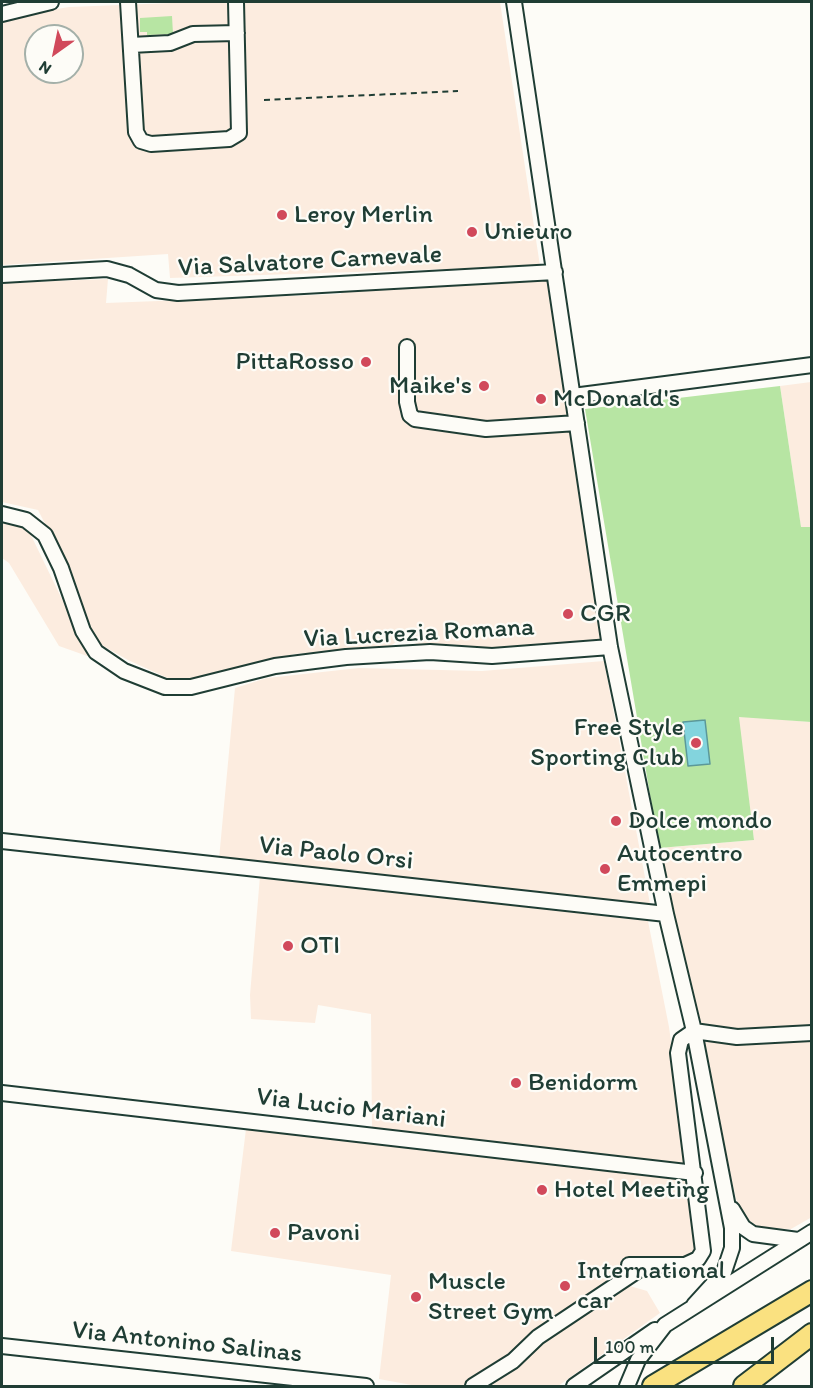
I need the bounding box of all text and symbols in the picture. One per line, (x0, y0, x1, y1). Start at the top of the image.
north arrow (24, 24, 84, 84)
text: N (35, 57, 55, 79)
place label: Leroy Merlin (294, 199, 433, 231)
marker: Leroy Merlin (275, 208, 289, 222)
place label: Unieuro (484, 216, 573, 248)
marker: Unieuro (465, 225, 479, 239)
street label: Via Salvatore Carnevale (177, 239, 443, 285)
place label: PittaRosso (235, 346, 354, 378)
marker: PittaRosso (359, 355, 373, 369)
place label: Maike's (389, 370, 472, 402)
marker: Maike's (477, 379, 491, 393)
place label: McDonald's (553, 383, 680, 415)
marker: McDonald's (534, 392, 548, 406)
place label: CGR (580, 598, 631, 630)
marker: CGR (561, 607, 575, 621)
street label: Via Lucrezia Romana (303, 612, 535, 656)
place label: Free Style Sporting Club (530, 712, 684, 774)
marker: Free Style Sporting Club (689, 736, 703, 750)
place label: Dolce mondo (628, 805, 772, 837)
marker: Dolce mondo (609, 814, 623, 828)
street label: Via Paolo Orsi (257, 830, 415, 878)
place label: Autocentro Emmepi (617, 838, 743, 900)
marker: Autocentro Emmepi (598, 862, 612, 876)
place label: OTI (300, 930, 340, 962)
marker: OTI (281, 939, 295, 953)
place label: Benidorm (528, 1067, 638, 1099)
marker: Benidorm (509, 1076, 523, 1090)
street label: Via Lucio Mariani (254, 1082, 448, 1136)
place label: Hotel Meeting (554, 1174, 709, 1206)
marker: Hotel Meeting (535, 1183, 549, 1197)
place label: Pavoni (287, 1217, 360, 1249)
marker: Pavoni (268, 1226, 282, 1240)
place label: International car (577, 1255, 726, 1316)
place label: Muscle Street Gym (428, 1266, 554, 1328)
marker: International car (558, 1279, 572, 1293)
marker: Muscle Street Gym (409, 1290, 423, 1304)
street label: Via Antonino Salinas (70, 1315, 304, 1371)
scale bar (597, 1325, 777, 1363)
text: 100 m (605, 1336, 655, 1358)

